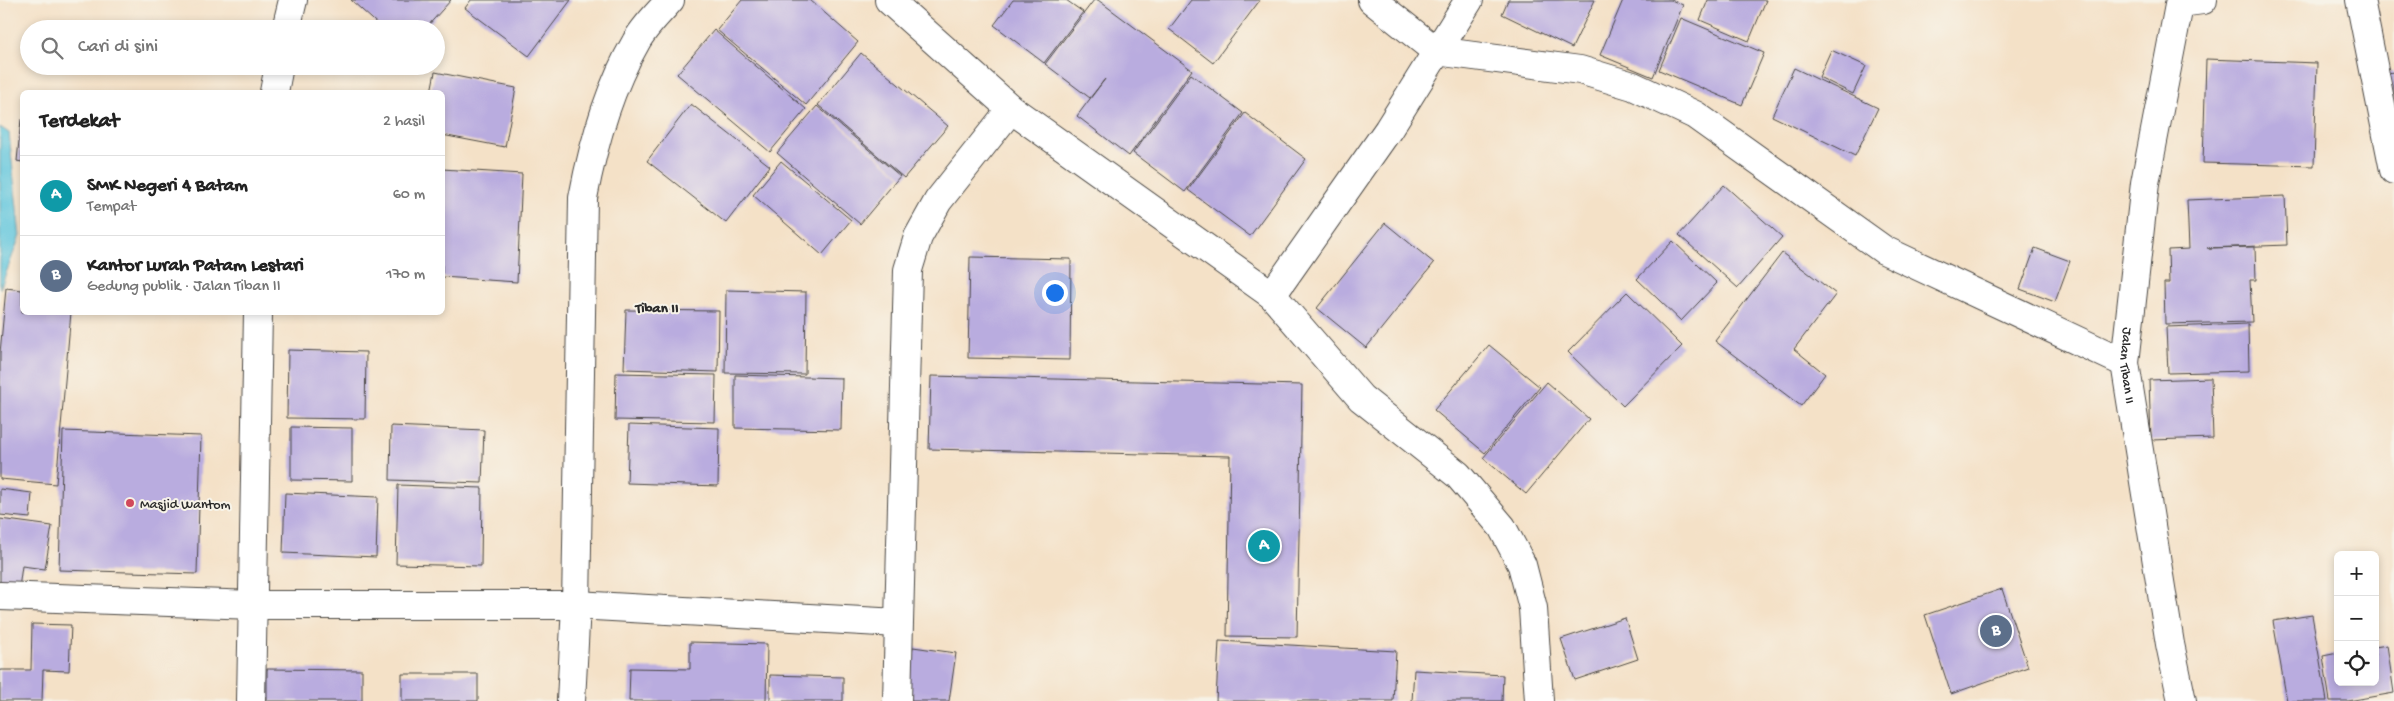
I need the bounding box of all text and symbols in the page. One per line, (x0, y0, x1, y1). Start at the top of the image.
search box (20, 20, 445, 75)
icon: search (38, 34, 66, 62)
text: Cari di sini (78, 36, 158, 59)
text: Terdekat (40, 110, 119, 135)
text: 2 hasil (383, 113, 425, 132)
text: SMK Negeri 4 Batam (87, 175, 248, 198)
text: A (51, 186, 61, 205)
text: 60 m (393, 186, 425, 205)
text: Tempat (87, 198, 136, 217)
text: Kantor Lurah Patam Lestari (87, 255, 304, 278)
text: B (52, 266, 60, 285)
text: 170 m (386, 266, 425, 285)
text: Gedung publik · Jalan Tiban II (87, 278, 280, 297)
your location (1042, 280, 1068, 306)
district label: Tiban II (634, 300, 679, 318)
street label: Jalan Tiban II (2114, 326, 2137, 405)
marker: Masjid Wantom (124, 497, 136, 509)
place label: Masjid Wantom (140, 497, 231, 514)
pin: A (1248, 527, 1280, 565)
map controls (2334, 551, 2379, 686)
button: + (2334, 551, 2379, 596)
button: − (2334, 596, 2379, 641)
pin: B (1980, 612, 2012, 650)
button: locate (2334, 641, 2379, 686)

